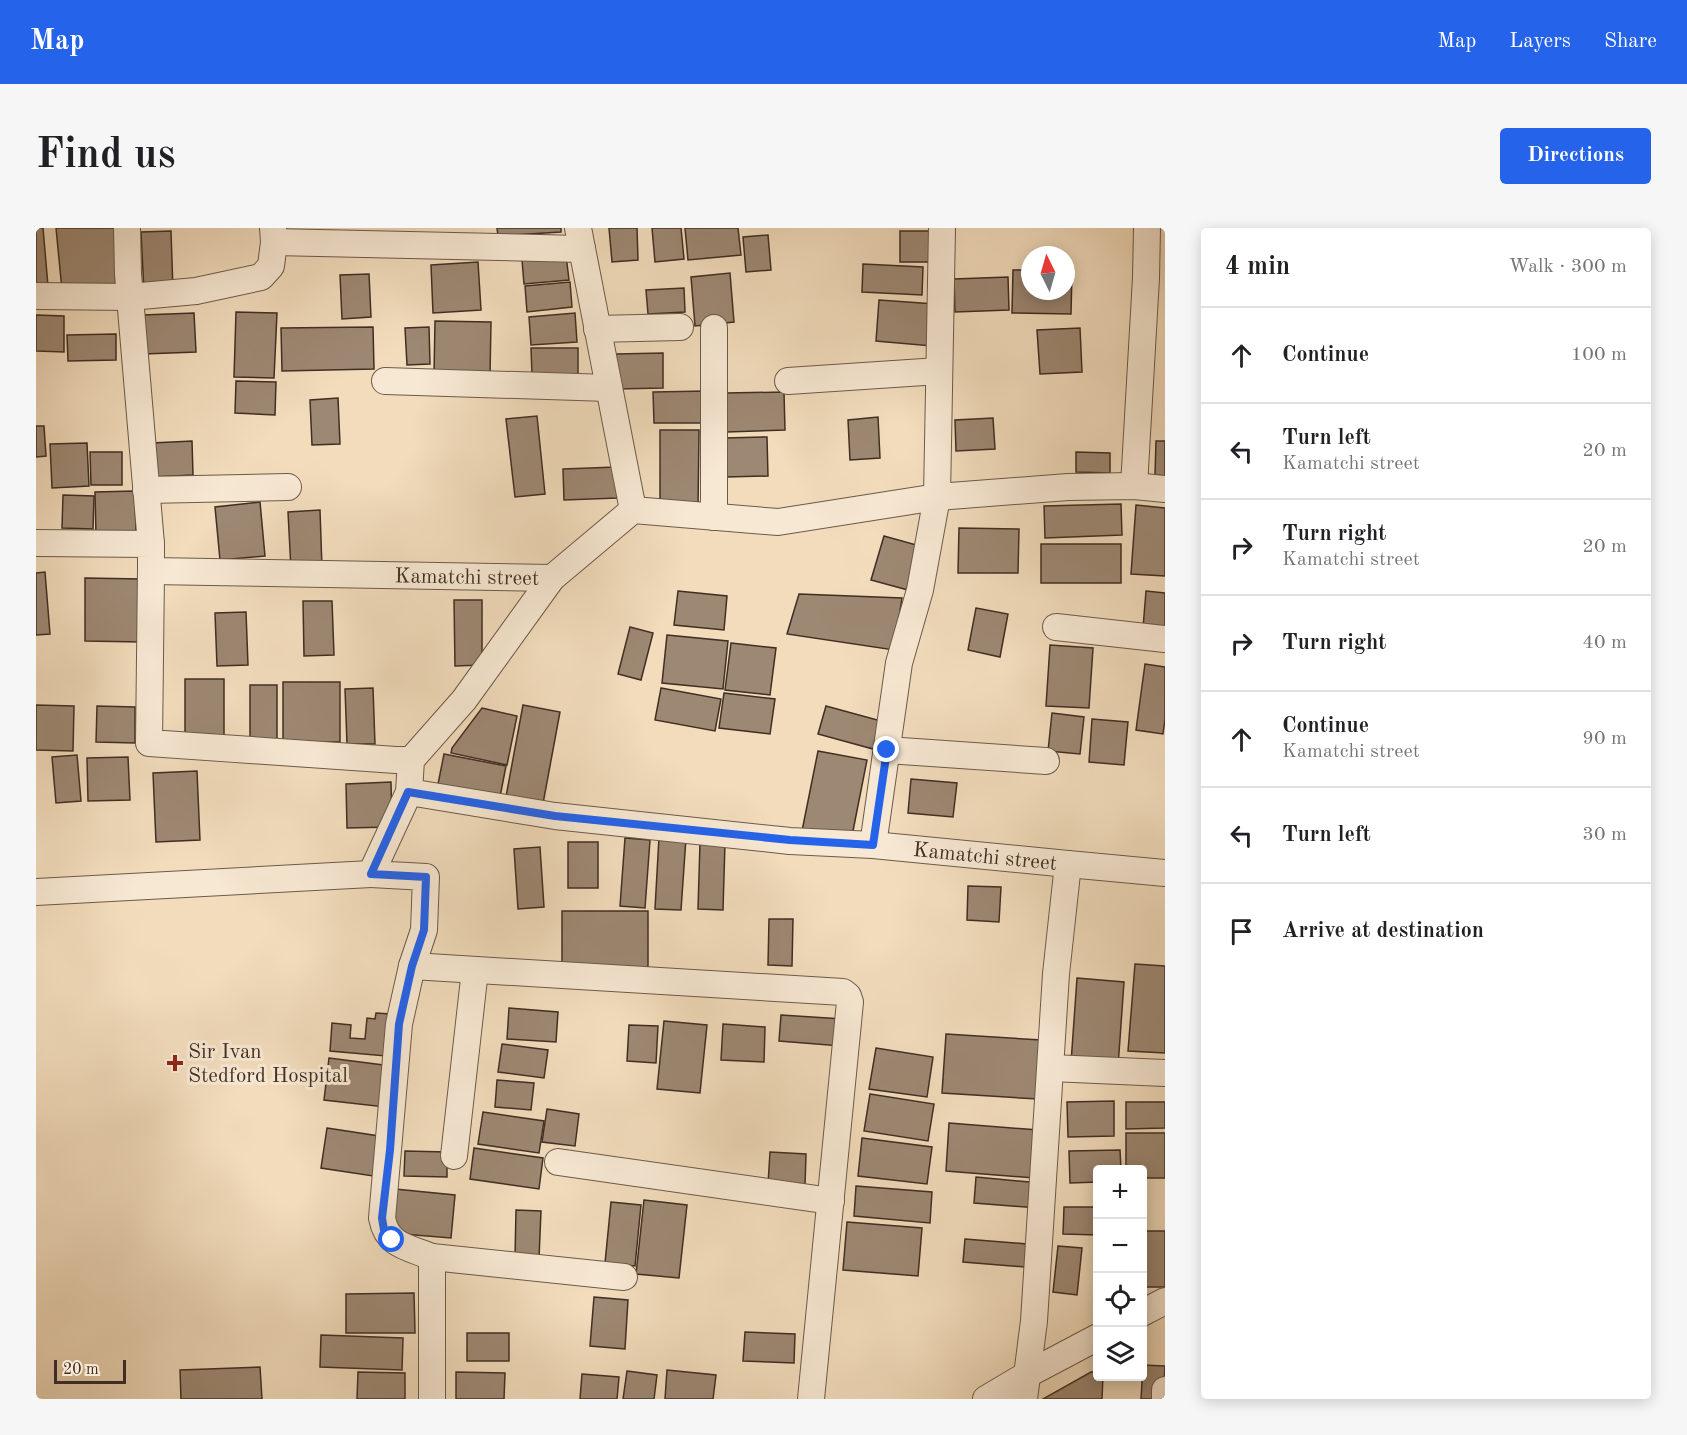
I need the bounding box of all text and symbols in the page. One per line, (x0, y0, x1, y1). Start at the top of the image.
text: Map (30, 28, 84, 56)
text: Map (1437, 31, 1476, 52)
text: Layers (1509, 31, 1571, 52)
text: Share (1604, 31, 1657, 52)
button: Directions (1500, 128, 1651, 184)
text: Find us (36, 135, 175, 177)
north arrow (1021, 246, 1075, 300)
text: 4 min (1225, 254, 1290, 280)
text: Walk · 300 m (1508, 257, 1627, 277)
icon: ahead (1225, 339, 1258, 372)
text: Continue (1282, 344, 1369, 366)
text: 100 m (1571, 345, 1627, 365)
text: Turn left (1282, 427, 1371, 449)
icon: left (1225, 435, 1258, 468)
text: 20 m (1582, 441, 1627, 461)
text: Kamatchi street (1282, 454, 1420, 474)
text: Turn right (1282, 523, 1386, 545)
icon: right (1225, 531, 1258, 564)
text: 20 m (1582, 537, 1627, 557)
text: Kamatchi street (1282, 550, 1420, 570)
street label: Kamatchi street (394, 566, 539, 590)
icon: right (1225, 627, 1258, 660)
text: Turn right (1282, 632, 1386, 654)
text: 40 m (1582, 633, 1627, 653)
text: Continue (1282, 715, 1369, 737)
icon: ahead (1225, 723, 1258, 756)
text: 90 m (1582, 729, 1627, 749)
route end (873, 736, 899, 762)
text: Kamatchi street (1282, 742, 1420, 762)
icon: left (1225, 819, 1258, 852)
text: Turn left (1282, 824, 1371, 846)
text: 30 m (1582, 825, 1627, 845)
street label: Kamatchi street (912, 840, 1058, 875)
icon: arrive (1225, 915, 1258, 948)
text: Arrive at destination (1282, 920, 1484, 942)
place label: Sir Ivan Stedford Hospital (188, 1042, 348, 1087)
marker: Sir Ivan Stedford Hospital (166, 1054, 184, 1072)
map controls (1093, 1165, 1147, 1381)
button: + (1093, 1165, 1147, 1219)
button: − (1093, 1219, 1147, 1273)
route start (378, 1226, 404, 1252)
button: locate (1093, 1273, 1147, 1327)
button: layers (1093, 1327, 1147, 1381)
scale bar (54, 1357, 126, 1384)
text: 20 m (63, 1362, 99, 1378)

